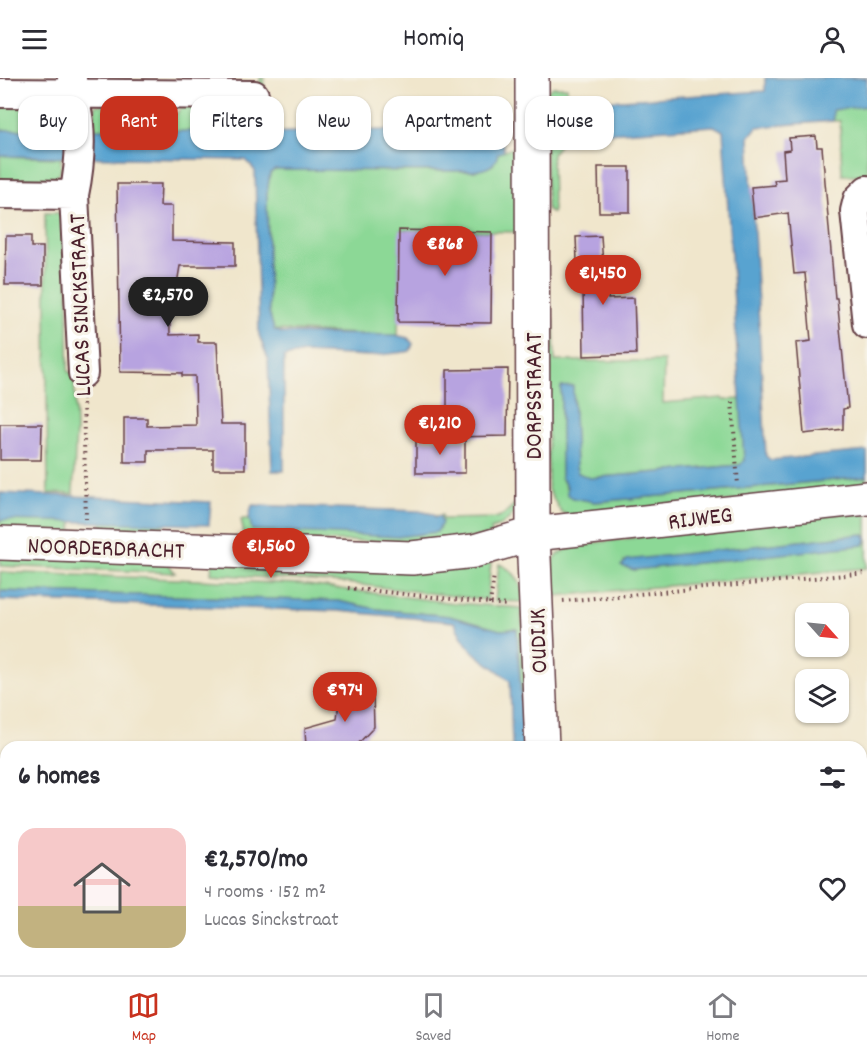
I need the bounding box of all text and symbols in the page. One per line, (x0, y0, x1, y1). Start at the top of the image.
text: Homiq (403, 20, 464, 59)
icon: menu (18, 23, 51, 56)
icon: person (816, 23, 849, 56)
chip: Buy (18, 96, 88, 150)
chip: Rent (100, 96, 178, 150)
chip: Filters (190, 96, 284, 150)
chip: New (296, 96, 371, 150)
chip: Apartment (383, 96, 513, 150)
chip: House (525, 96, 614, 150)
street label: LUCAS SINCKSTRAAT (62, 212, 102, 397)
pin: €868 (409, 226, 481, 277)
text: €868 (427, 231, 464, 259)
pin: €1,450 (554, 255, 652, 306)
text: €1,450 (579, 260, 627, 288)
pin: €2,570 (119, 277, 217, 328)
text: €2,570 (142, 282, 194, 310)
street label: DORPSSTRAAT (519, 332, 553, 460)
pin: €1,210 (391, 405, 489, 456)
text: €1,210 (418, 410, 462, 438)
street label: RIJWEG (666, 499, 735, 541)
pin: €1,560 (222, 528, 320, 579)
street label: NOORDERDRACHT (27, 530, 185, 570)
text: €1,560 (246, 533, 296, 561)
north arrow (795, 603, 849, 657)
map controls (795, 603, 849, 723)
street label: OUDIJK (522, 608, 558, 674)
button: layers (795, 669, 849, 723)
pin: €974 (309, 672, 381, 723)
text: €974 (327, 677, 363, 705)
text: 6 homes (18, 759, 100, 796)
icon: filters (816, 761, 849, 794)
text: €2,570/mo (204, 842, 308, 879)
icon: home (66, 852, 138, 924)
icon: heart (816, 872, 849, 905)
text: 4 rooms · 152 m² (204, 879, 326, 907)
text: Lucas Sinckstraat (204, 907, 339, 935)
tab: Map (127, 989, 160, 1048)
tab: Saved (415, 989, 451, 1048)
tab: Home (706, 989, 740, 1048)

